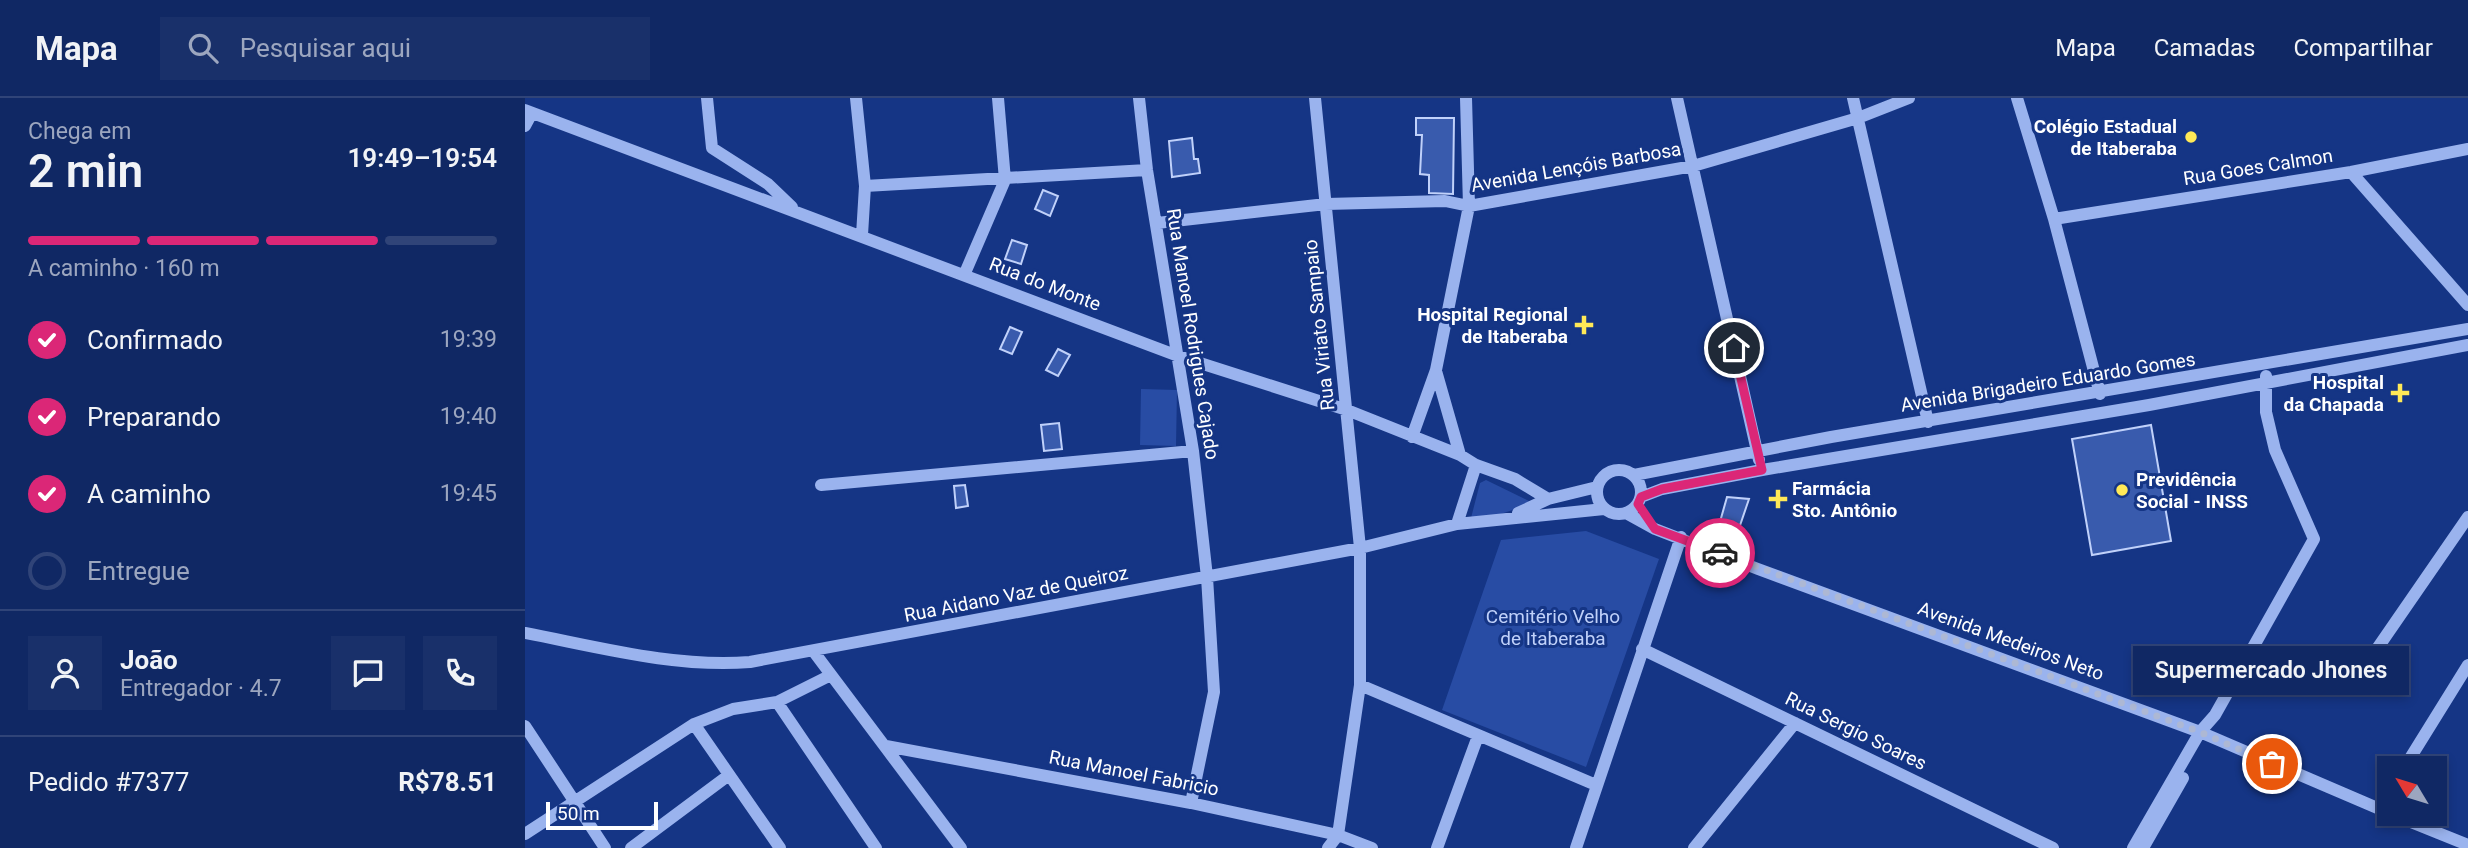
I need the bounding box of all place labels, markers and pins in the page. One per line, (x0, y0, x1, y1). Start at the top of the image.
place label: Colégio Estadual de Itaberaba (2034, 115, 2177, 160)
marker: Colégio Estadual de Itaberaba (2183, 129, 2199, 145)
place label: Hospital Regional de Itaberaba (1417, 303, 1568, 348)
marker: Hospital Regional de Itaberaba (1574, 315, 1594, 335)
pin (1704, 318, 1764, 378)
place label: Hospital da Chapada (2283, 371, 2384, 416)
marker: Hospital da Chapada (2390, 383, 2410, 403)
place label: Previdência Social - INSS (2136, 468, 2248, 513)
place label: Farmácia Sto. Antônio (1792, 477, 1898, 522)
marker: Previdência Social - INSS (2114, 482, 2130, 498)
marker: Farmácia Sto. Antônio (1770, 491, 1786, 507)
callout: Supermercado Jhones (2134, 645, 2410, 694)
pin (2242, 734, 2302, 794)

